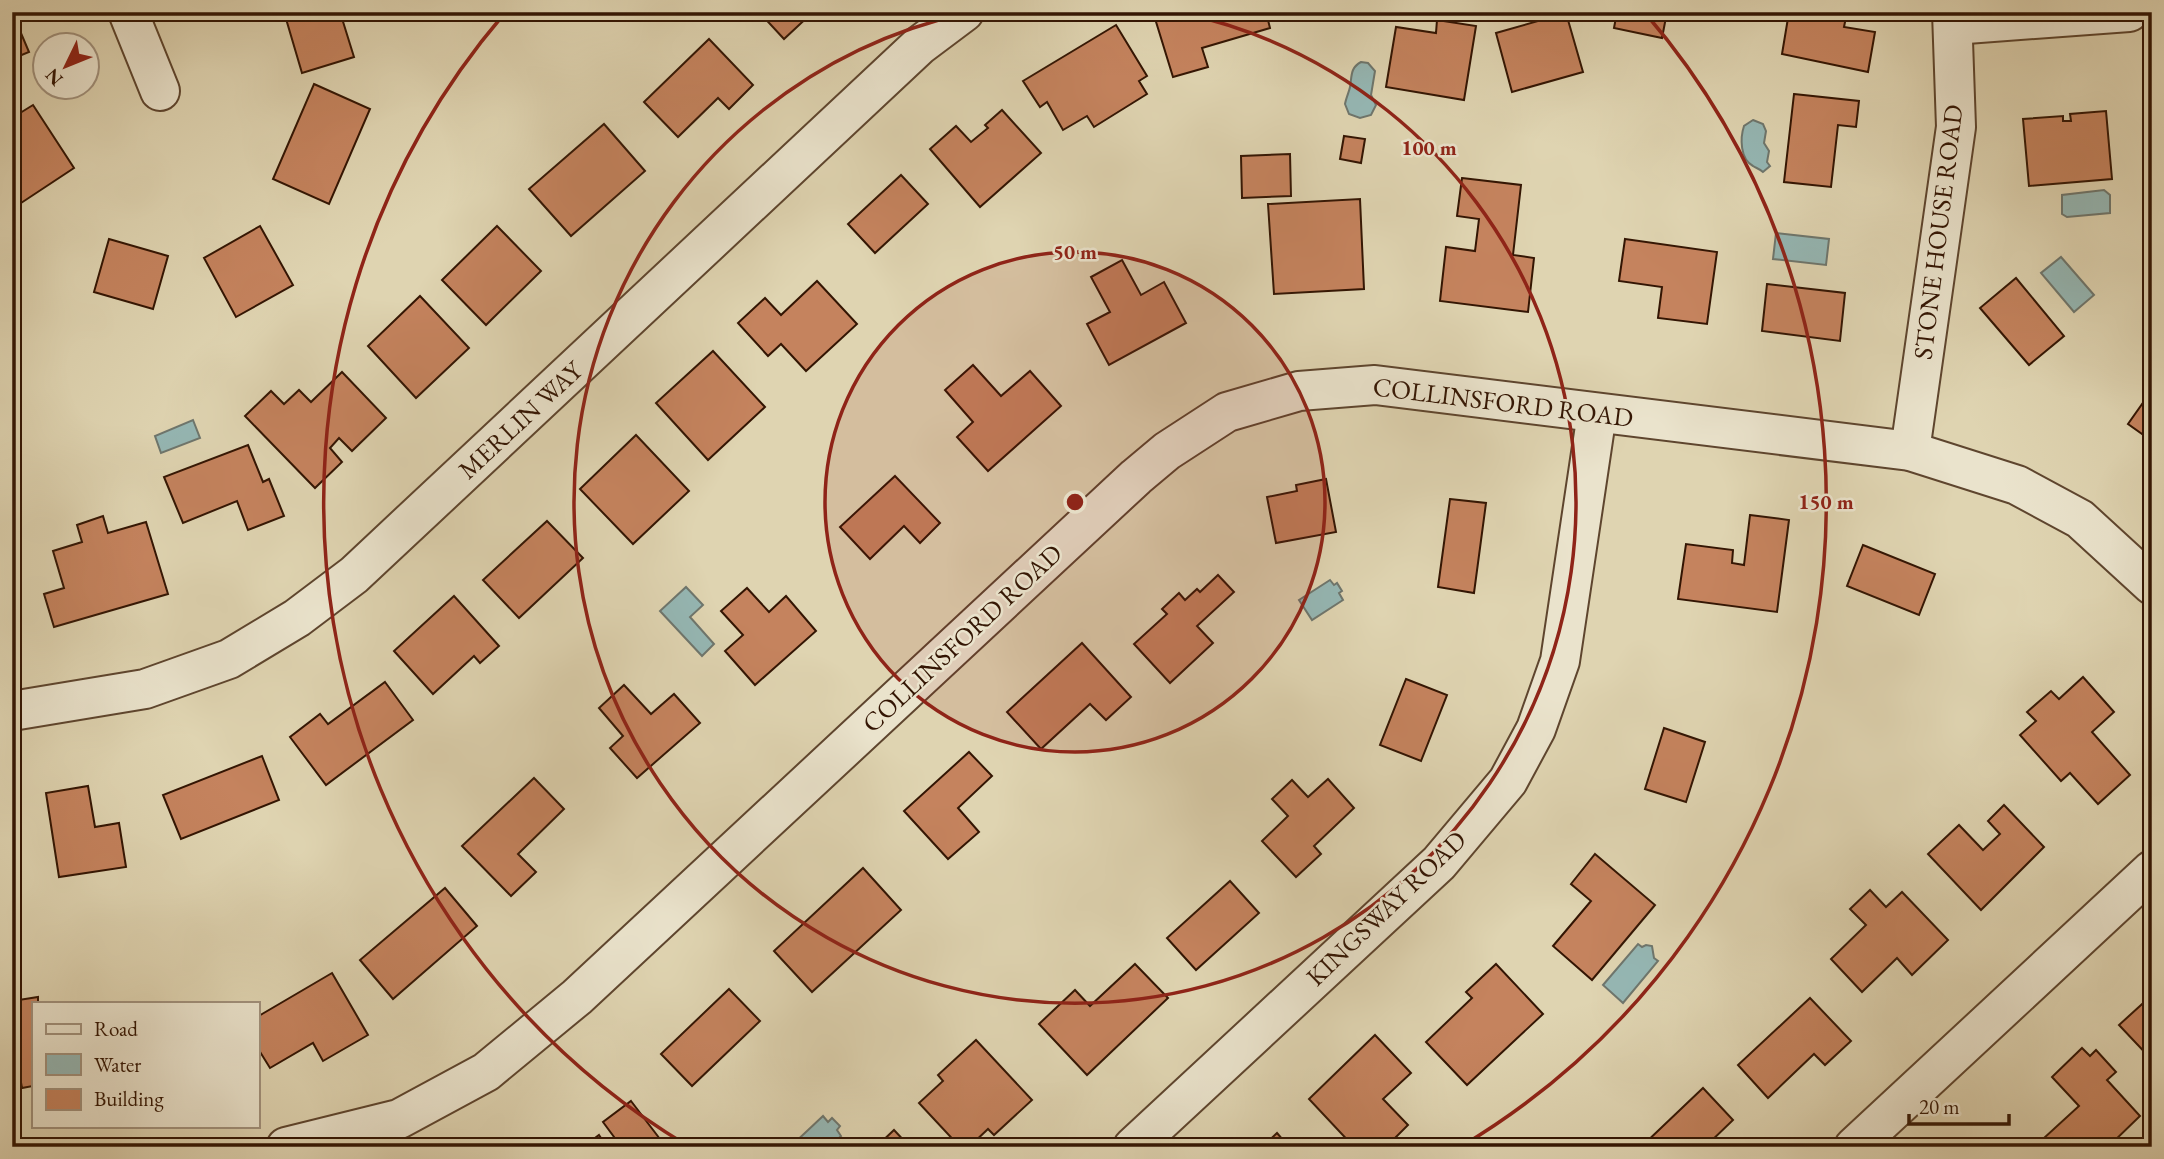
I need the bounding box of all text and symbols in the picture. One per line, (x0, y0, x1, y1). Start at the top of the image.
north arrow (32, 32, 102, 102)
text: N (39, 63, 68, 91)
street label: STONE HOUSE ROAD (1905, 103, 1971, 361)
text: 100 m (1401, 134, 1457, 161)
text: 50 m (1053, 238, 1097, 265)
street label: MERLIN WAY (451, 352, 591, 486)
street label: COLLINSFORD ROAD (1371, 369, 1635, 435)
text: 150 m (1798, 488, 1854, 515)
centre of rings (1063, 490, 1087, 514)
street label: COLLINSFORD ROAD (855, 536, 1069, 740)
street label: KINGSWAY ROAD (1299, 823, 1473, 993)
legend (32, 1002, 259, 1128)
text: Road (94, 1015, 138, 1042)
text: Water (94, 1051, 141, 1078)
scale bar (1909, 1082, 2008, 1126)
text: Building (94, 1085, 164, 1112)
text: 20 m (1919, 1093, 1960, 1120)

